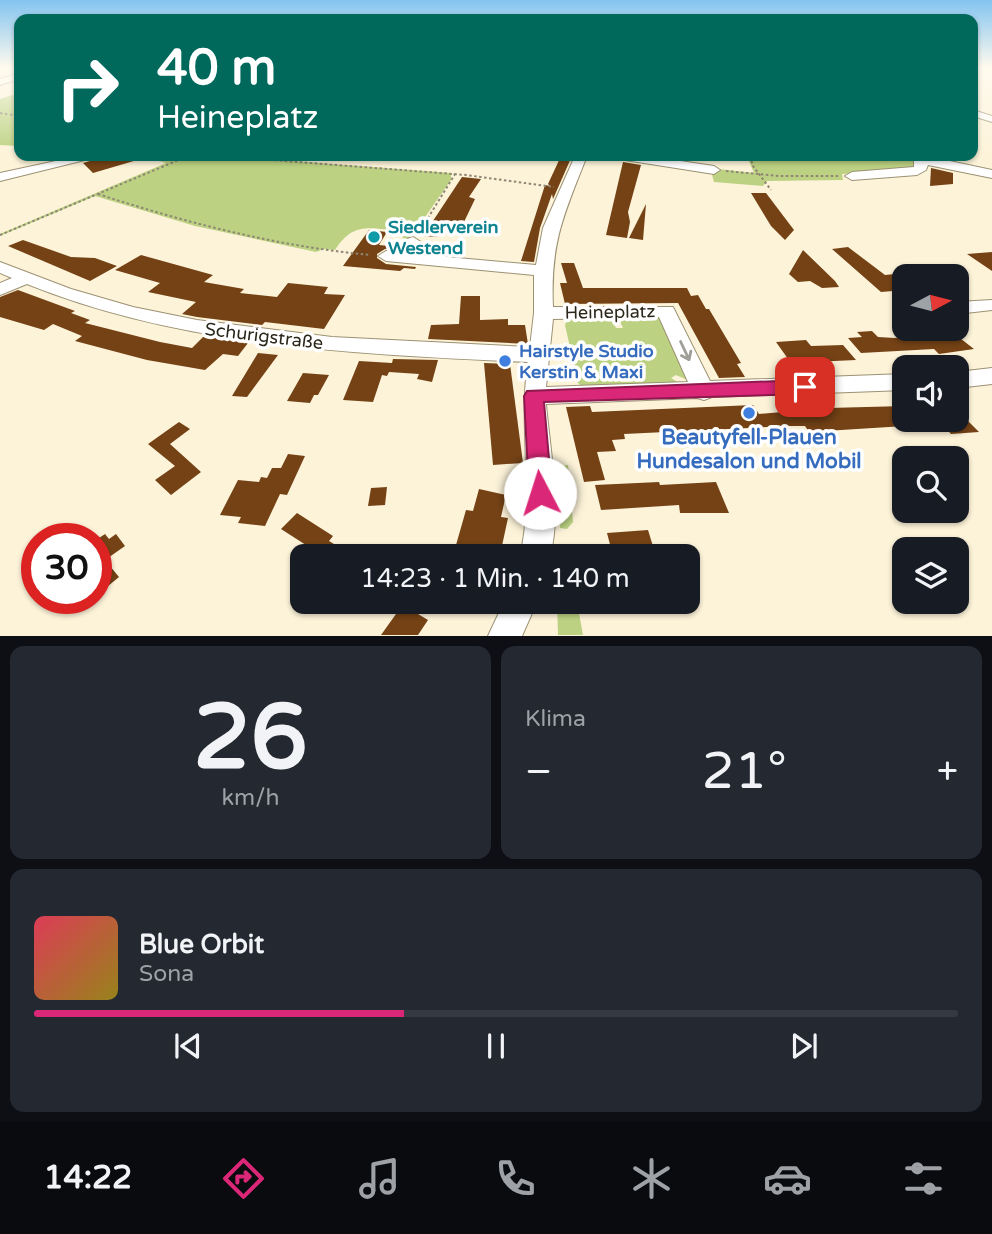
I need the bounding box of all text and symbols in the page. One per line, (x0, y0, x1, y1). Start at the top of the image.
text: 40 m (157, 39, 276, 98)
icon: right (42, 42, 133, 133)
text: Heineplatz (157, 99, 318, 137)
place label: Siedlerverein Westend (388, 216, 498, 259)
marker: Siedlerverein Westend (366, 229, 382, 245)
north arrow (892, 264, 970, 341)
map controls (892, 264, 969, 614)
street label: Heineplatz (564, 300, 656, 324)
street label: Schurigstraße (204, 318, 324, 354)
place label: Hairstyle Studio Kerstin & Maxi (519, 340, 654, 383)
one-way arrow (679, 340, 692, 361)
marker: Hairstyle Studio Kerstin & Maxi (497, 353, 513, 369)
button: sound (892, 355, 969, 432)
pin (775, 357, 835, 417)
icon: arrive (786, 368, 824, 406)
marker: Beautyfell-Plauen Hundesalon und Mobil (741, 405, 757, 421)
place label: Beautyfell-Plauen Hundesalon und Mobil (636, 425, 862, 474)
button: search (892, 446, 969, 523)
position arrow (503, 456, 577, 530)
speed limit sign: 30 (21, 523, 112, 614)
button: layers (892, 537, 969, 614)
text: 14:23 · 1 Min. · 140 m (360, 563, 630, 594)
text: 26 (193, 683, 308, 793)
text: Klima (525, 705, 586, 733)
text: 21° (702, 740, 787, 803)
text: − (525, 749, 552, 795)
text: + (937, 749, 958, 795)
text: km/h (222, 784, 279, 812)
text: Blue Orbit (139, 929, 264, 960)
text: Sona (139, 960, 194, 988)
icon: previous (169, 1027, 207, 1065)
icon: pause (477, 1027, 515, 1065)
icon: next (785, 1027, 823, 1065)
icon: directions (219, 1154, 268, 1203)
icon: music (355, 1154, 404, 1203)
icon: phone (491, 1154, 540, 1203)
icon: climate (627, 1154, 676, 1203)
icon: car (763, 1154, 812, 1203)
icon: filters (899, 1154, 948, 1203)
text: 14:22 (44, 1159, 132, 1197)

